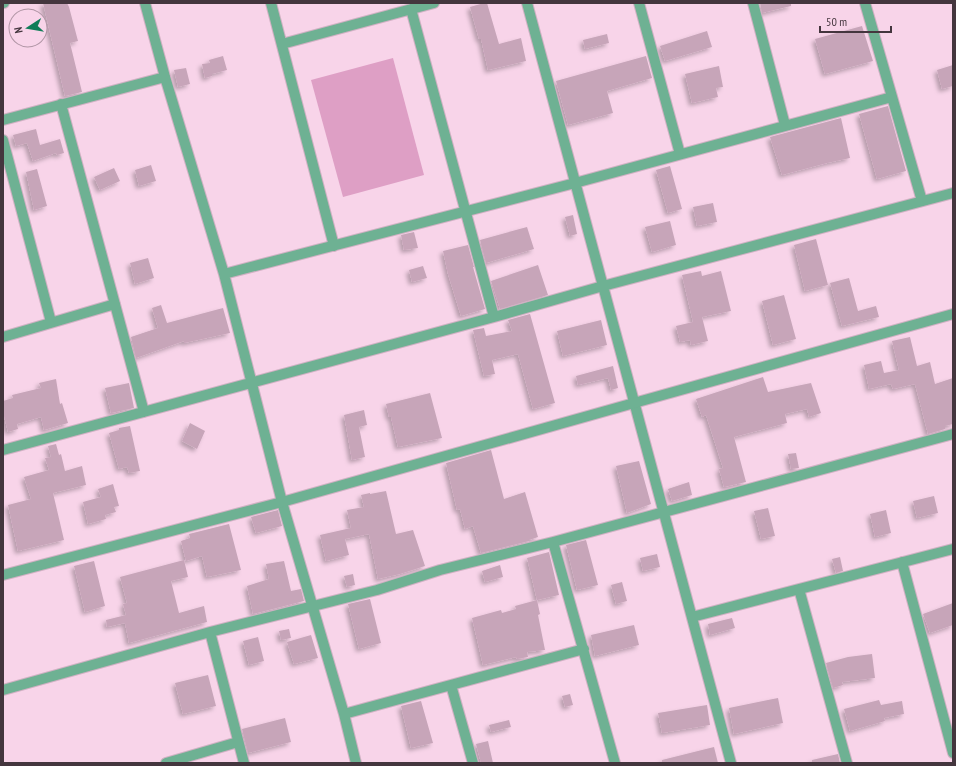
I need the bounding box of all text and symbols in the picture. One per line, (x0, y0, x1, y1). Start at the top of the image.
north arrow (8, 8, 48, 48)
scale bar (820, 8, 891, 34)
text: 50 m (826, 14, 847, 29)
text: N (11, 26, 26, 34)

